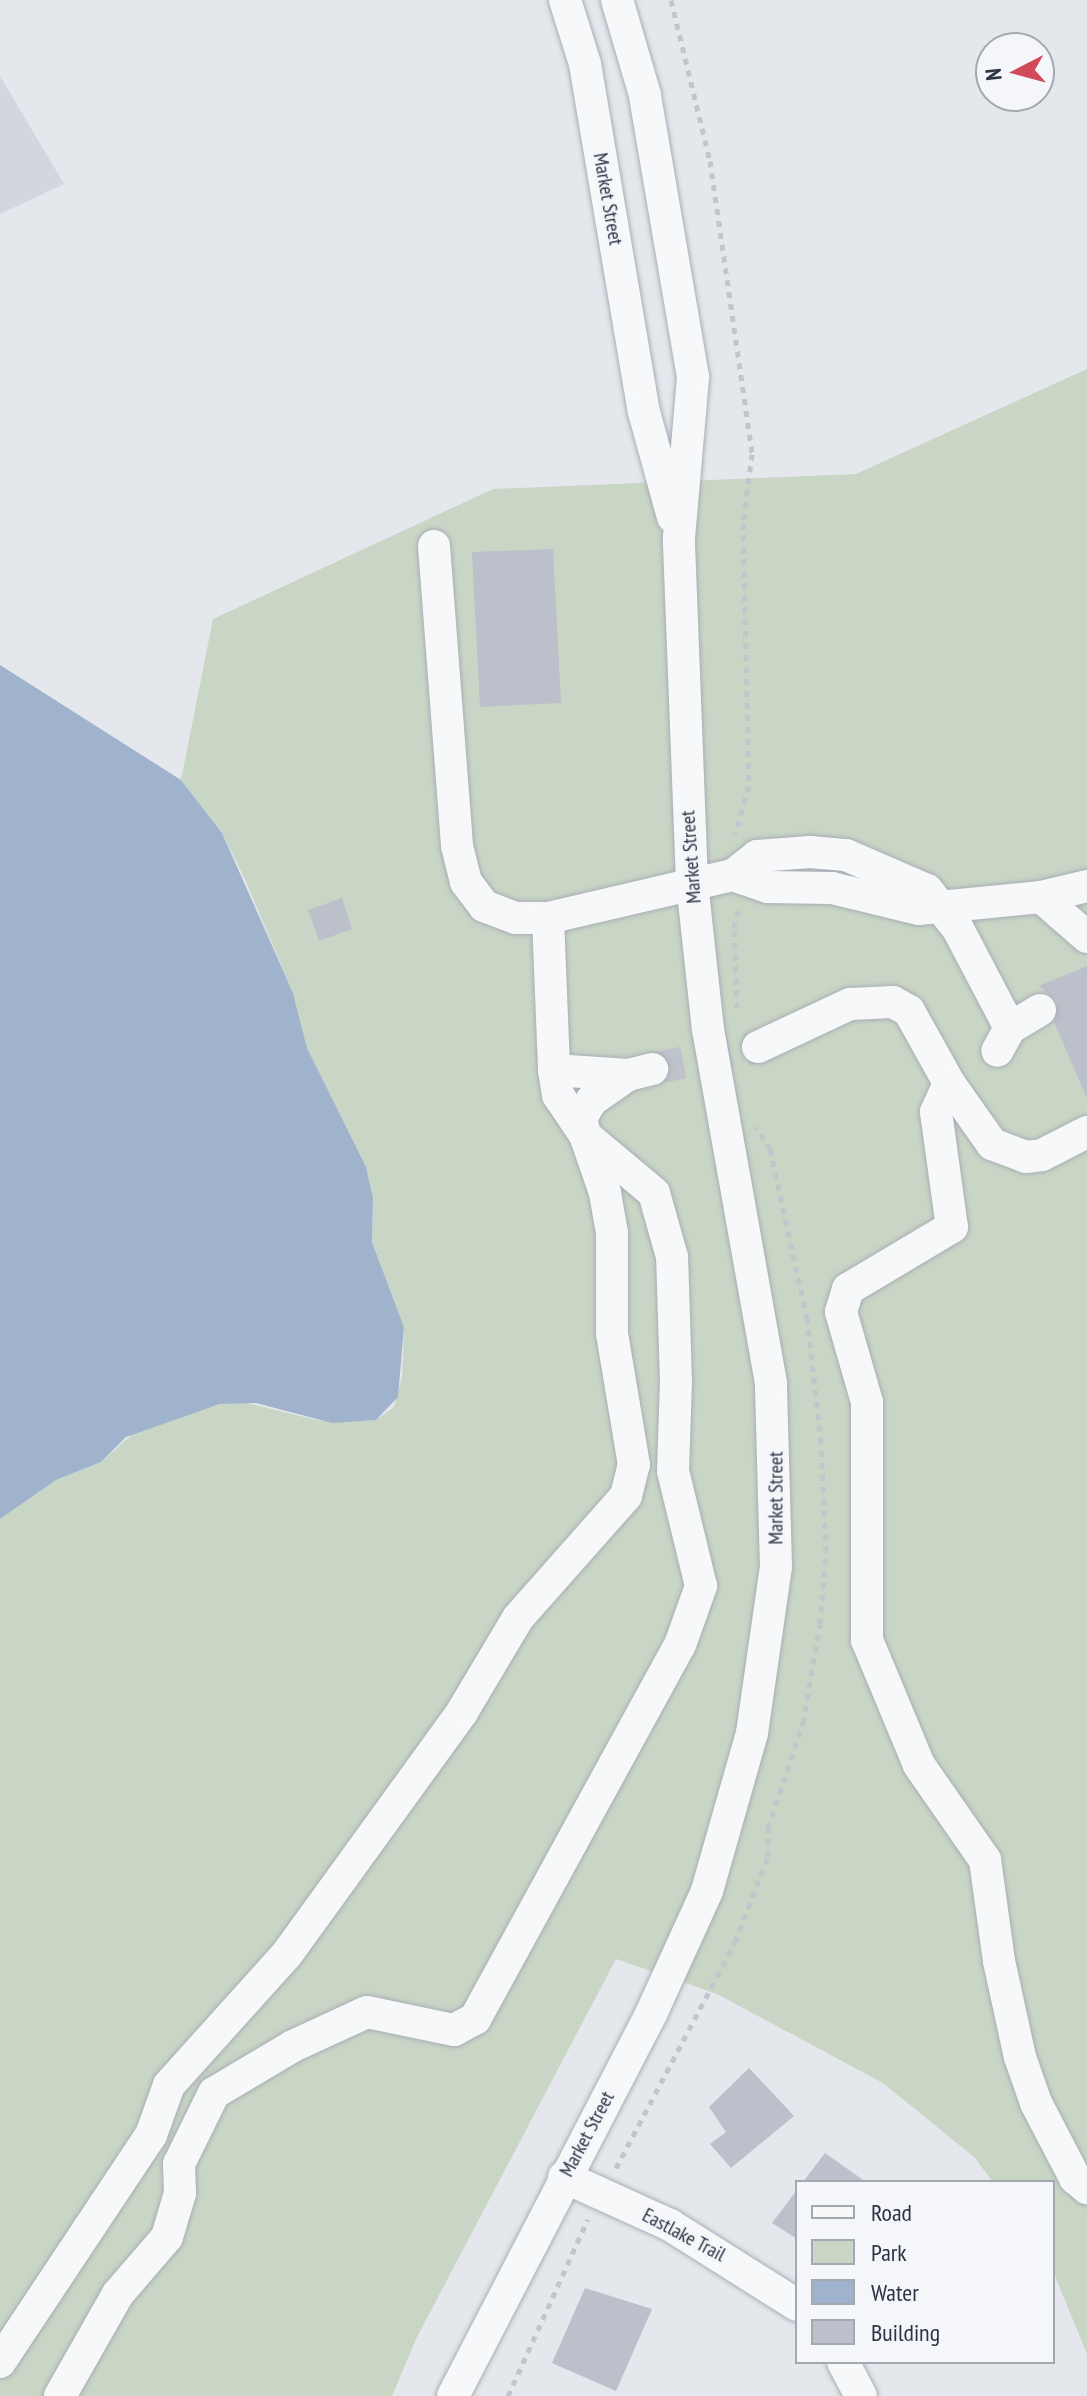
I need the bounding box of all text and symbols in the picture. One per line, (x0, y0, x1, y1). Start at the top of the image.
north arrow (975, 32, 1055, 112)
text: N (979, 67, 1008, 82)
street label: Market Street (588, 151, 628, 247)
street label: Market Street (676, 810, 706, 904)
street label: Market Street (764, 1451, 788, 1545)
street label: Market Street (555, 2087, 619, 2181)
legend (795, 2180, 1055, 2364)
text: Road (871, 2197, 912, 2228)
street label: Eastlake Trail (638, 2203, 730, 2267)
text: Park (871, 2237, 907, 2268)
text: Water (871, 2277, 919, 2308)
text: Building (871, 2317, 940, 2348)

